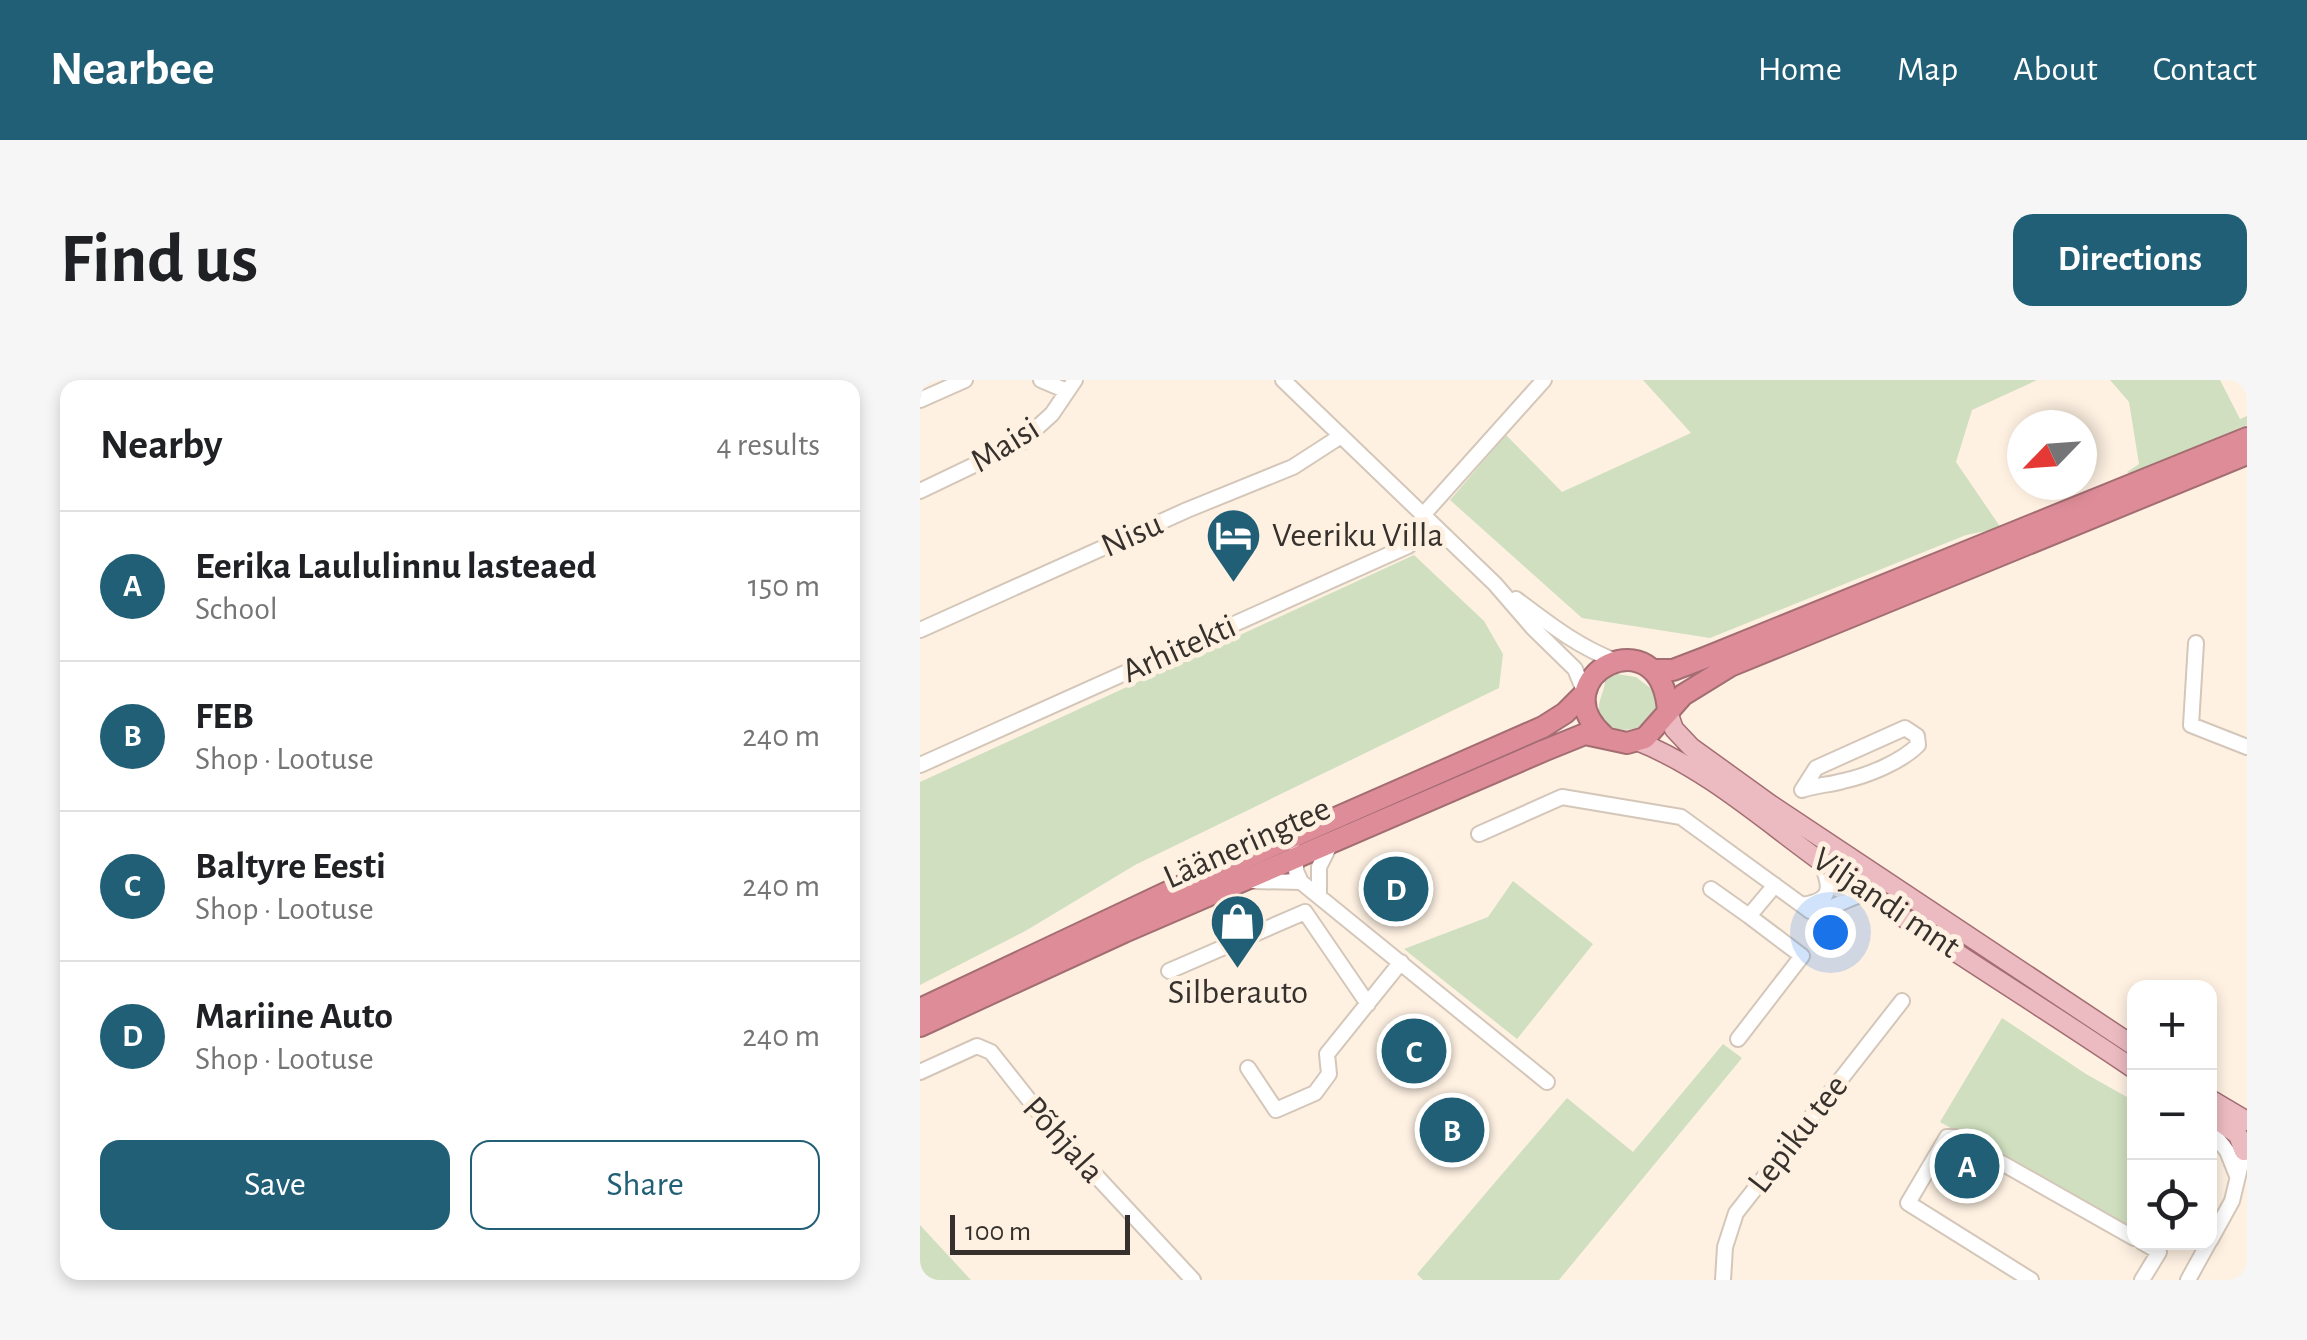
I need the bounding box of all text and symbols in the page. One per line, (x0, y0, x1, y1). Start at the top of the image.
text: Nearbee (50, 46, 215, 94)
text: Home (1758, 52, 1842, 87)
text: Map (1897, 52, 1958, 87)
text: About (2013, 52, 2098, 87)
text: Contact (2153, 52, 2257, 87)
button: Directions (2013, 214, 2247, 306)
text: Find us (60, 225, 258, 295)
north arrow (2007, 410, 2097, 500)
street label: Maisi (965, 411, 1045, 479)
text: Nearby (100, 424, 223, 466)
text: 4 results (716, 429, 820, 461)
hotel icon: Veeriku Villa (1203, 505, 1263, 584)
street label: Nisu (1096, 506, 1168, 564)
place label: Veeriku Villa (1272, 518, 1444, 553)
text: Eerika Laululinnu lasteaed (195, 548, 596, 586)
text: A (123, 570, 142, 602)
text: 150 m (748, 570, 820, 602)
text: School (195, 593, 278, 625)
street label: Arhitekti (1117, 609, 1241, 689)
text: FEB (195, 698, 254, 736)
text: B (123, 720, 142, 752)
text: 240 m (742, 720, 820, 752)
text: Shop · Lootuse (195, 743, 374, 775)
street label: Lääneringtee (1158, 791, 1336, 895)
street label: Viljandi mnt (1806, 841, 1966, 965)
text: Baltyre Eesti (195, 848, 386, 886)
pin: D (1364, 852, 1428, 926)
text: C (124, 870, 141, 902)
text: 240 m (742, 870, 820, 902)
shop icon: Silberauto (1208, 891, 1268, 970)
text: Shop · Lootuse (195, 893, 374, 925)
your location (1805, 907, 1856, 958)
place label: Silberauto (1168, 975, 1308, 1010)
map controls (2127, 980, 2217, 1250)
button: + (2127, 980, 2217, 1070)
text: Mariine Auto (195, 998, 393, 1036)
pin: C (1382, 1014, 1446, 1088)
text: D (122, 1020, 143, 1052)
text: 240 m (742, 1020, 820, 1052)
text: Shop · Lootuse (195, 1043, 374, 1075)
street label: Lepiku tee (1741, 1068, 1855, 1200)
button: − (2127, 1070, 2217, 1160)
street label: Põhjala (1016, 1090, 1110, 1190)
pin: B (1420, 1092, 1484, 1168)
pin: A (1934, 1128, 2000, 1204)
button: Save (100, 1140, 450, 1230)
button: Share (470, 1140, 820, 1230)
button: locate (2127, 1160, 2217, 1250)
scale bar (950, 1210, 1130, 1254)
text: 100 m (965, 1218, 1031, 1246)

